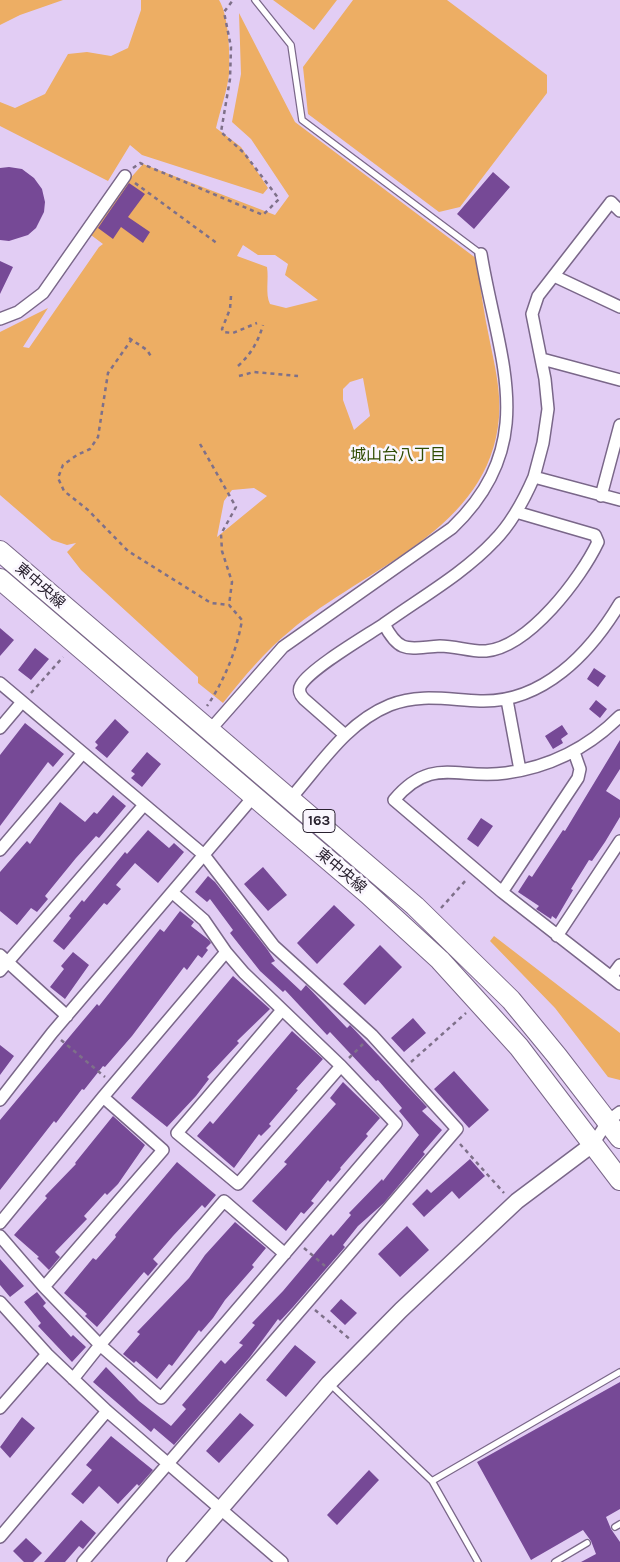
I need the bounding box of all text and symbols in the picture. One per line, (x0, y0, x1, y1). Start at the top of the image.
district label: 城山台八丁目 (350, 445, 446, 465)
street label: 東中央線 (11, 560, 69, 612)
road number: 163 (303, 809, 335, 832)
street label: 東中央線 (312, 845, 370, 897)

